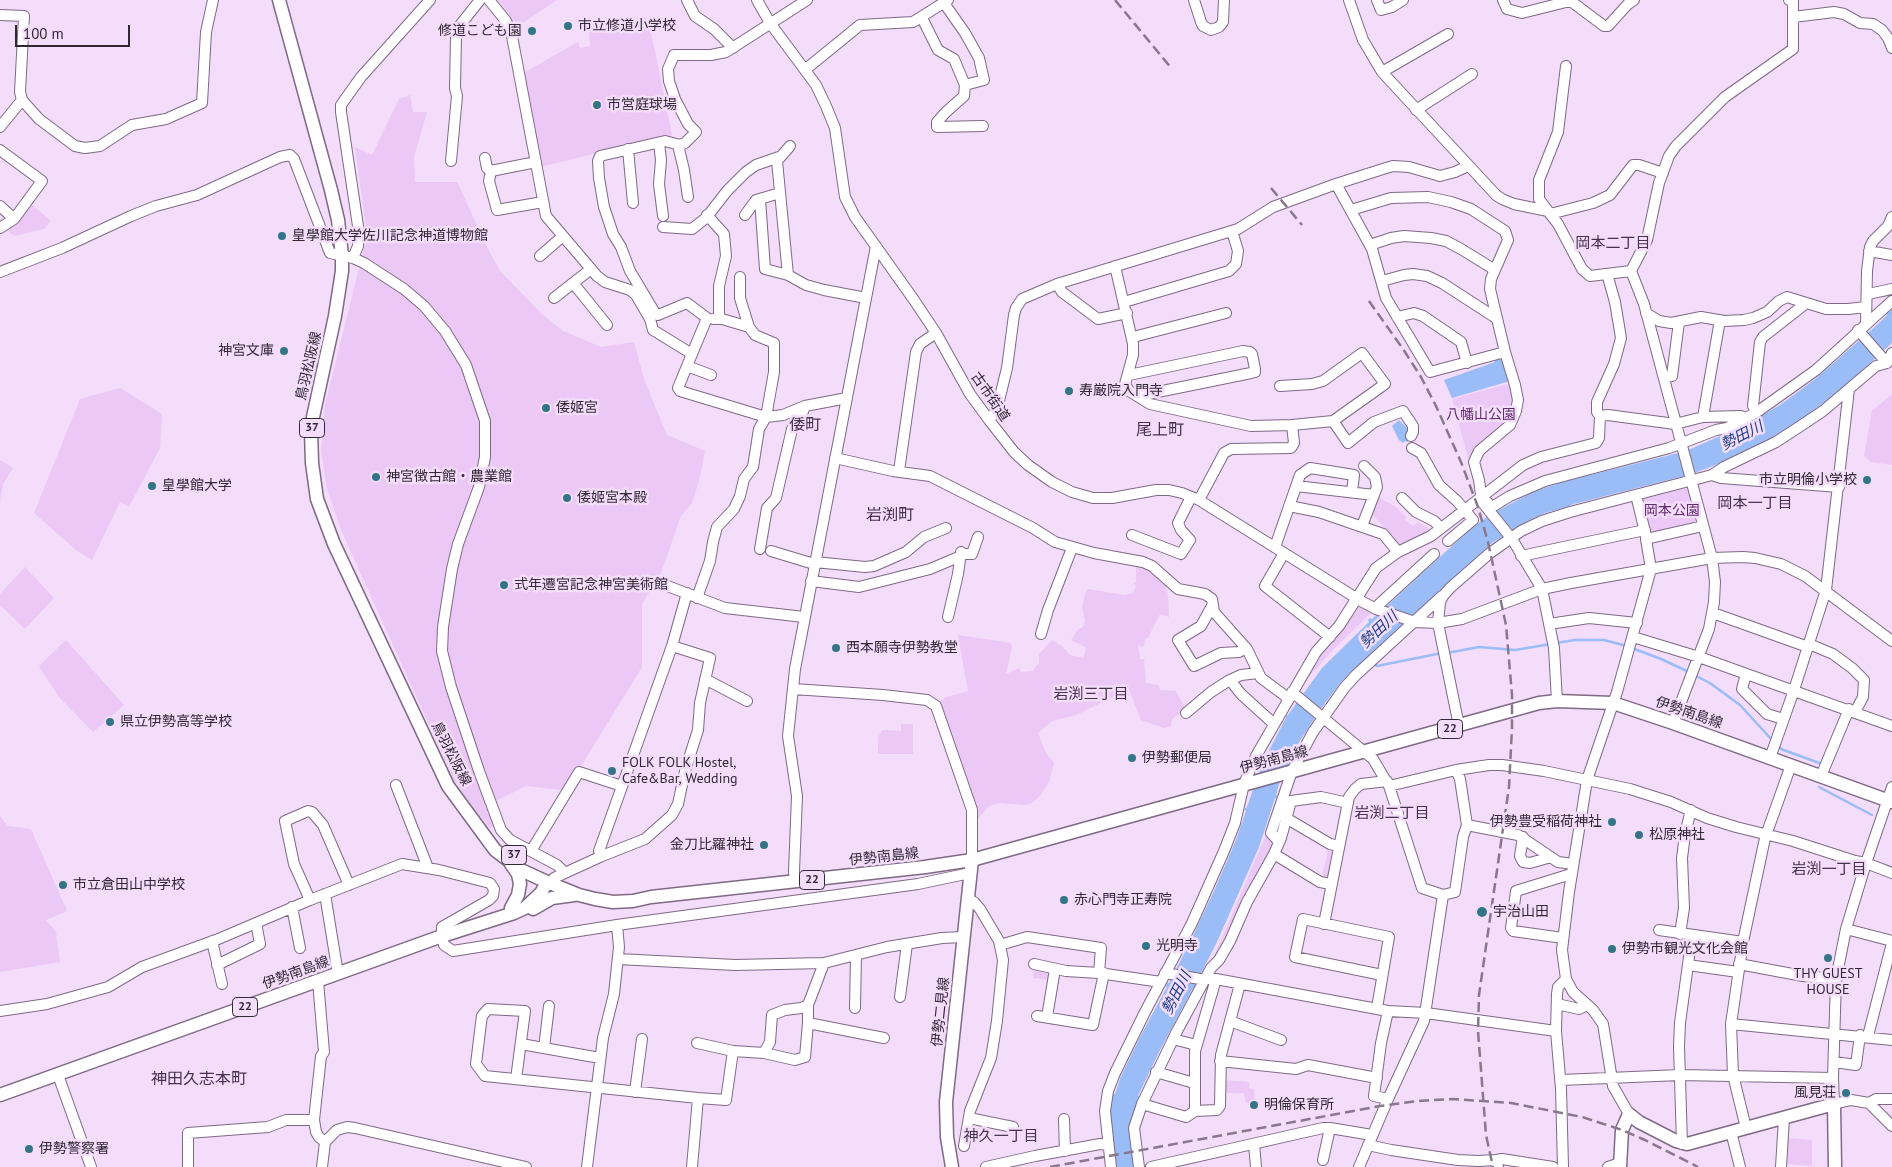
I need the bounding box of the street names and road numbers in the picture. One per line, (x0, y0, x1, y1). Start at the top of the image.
street label: 鳥羽松阪線 (293, 330, 325, 402)
street label: 古市街道 (967, 369, 1013, 425)
road number: 37 (300, 418, 324, 438)
street label: 伊勢南島線 (1653, 694, 1725, 732)
street label: 鳥羽松阪線 (428, 719, 474, 789)
road number: 22 (1438, 720, 1462, 739)
street label: 伊勢南島線 (1238, 743, 1310, 777)
street label: 伊勢南島線 (848, 845, 920, 869)
road number: 37 (502, 846, 526, 864)
road number: 22 (800, 870, 824, 890)
street label: 伊勢南島線 (260, 953, 332, 993)
street label: 伊勢二見線 (929, 976, 953, 1048)
road number: 22 (232, 998, 258, 1016)

